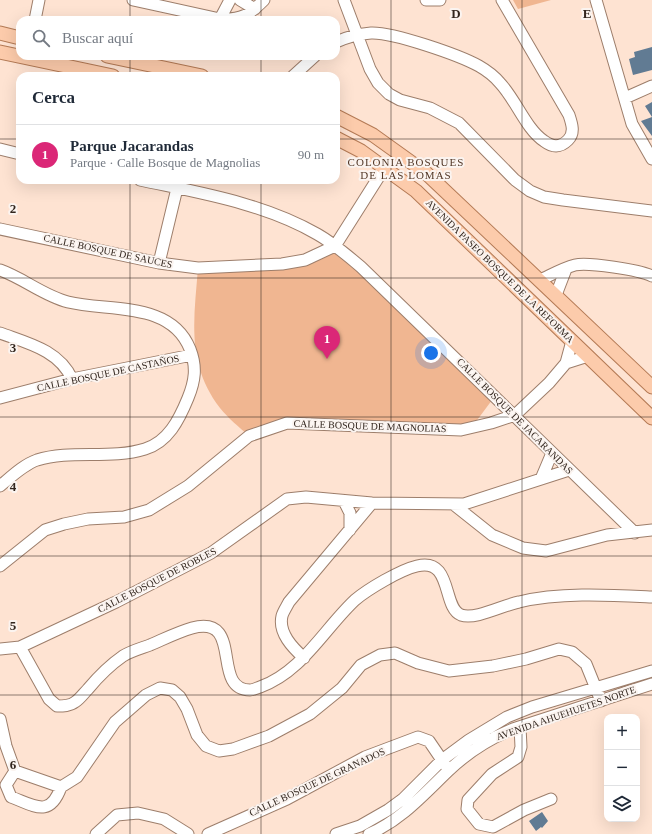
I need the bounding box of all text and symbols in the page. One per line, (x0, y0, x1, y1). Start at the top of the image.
text: D (451, 6, 461, 21)
text: E (583, 6, 591, 21)
search box (16, 16, 340, 60)
icon: search (30, 27, 52, 49)
text: Buscar aquí (62, 30, 133, 46)
text: Cerca (32, 88, 75, 107)
text: Parque Jacarandas (70, 138, 193, 154)
text: 1 (42, 147, 48, 162)
text: 90 m (298, 147, 324, 162)
text: Parque · Calle Bosque de Magnolias (70, 155, 260, 170)
district label: COLONIA BOSQUES DE LAS LOMAS (348, 156, 464, 181)
street label: AVENIDA PASEO BOSQUE DE LA REFORMA (424, 197, 577, 345)
text: 2 (10, 201, 16, 216)
street label: CALLE BOSQUE DE SAUCES (43, 232, 173, 270)
pin: 1 (314, 326, 340, 359)
text: 3 (10, 340, 17, 355)
your location (421, 343, 441, 363)
street label: CALLE BOSQUE DE CASTAÑOS (36, 353, 180, 393)
street label: CALLE BOSQUE DE JACARANDAS (455, 356, 575, 476)
street label: CALLE BOSQUE DE MAGNOLIAS (293, 418, 447, 434)
text: 4 (10, 479, 17, 494)
street label: CALLE BOSQUE DE ROBLES (96, 545, 218, 615)
text: 5 (10, 618, 17, 633)
street label: AVENIDA AHUEHUETES NORTE (495, 684, 637, 742)
map controls (604, 714, 640, 822)
button: + (604, 714, 640, 750)
street label: CALLE BOSQUE DE GRANADOS (247, 746, 387, 818)
button: − (604, 750, 640, 786)
text: 6 (10, 757, 17, 772)
button: layers (604, 786, 640, 822)

